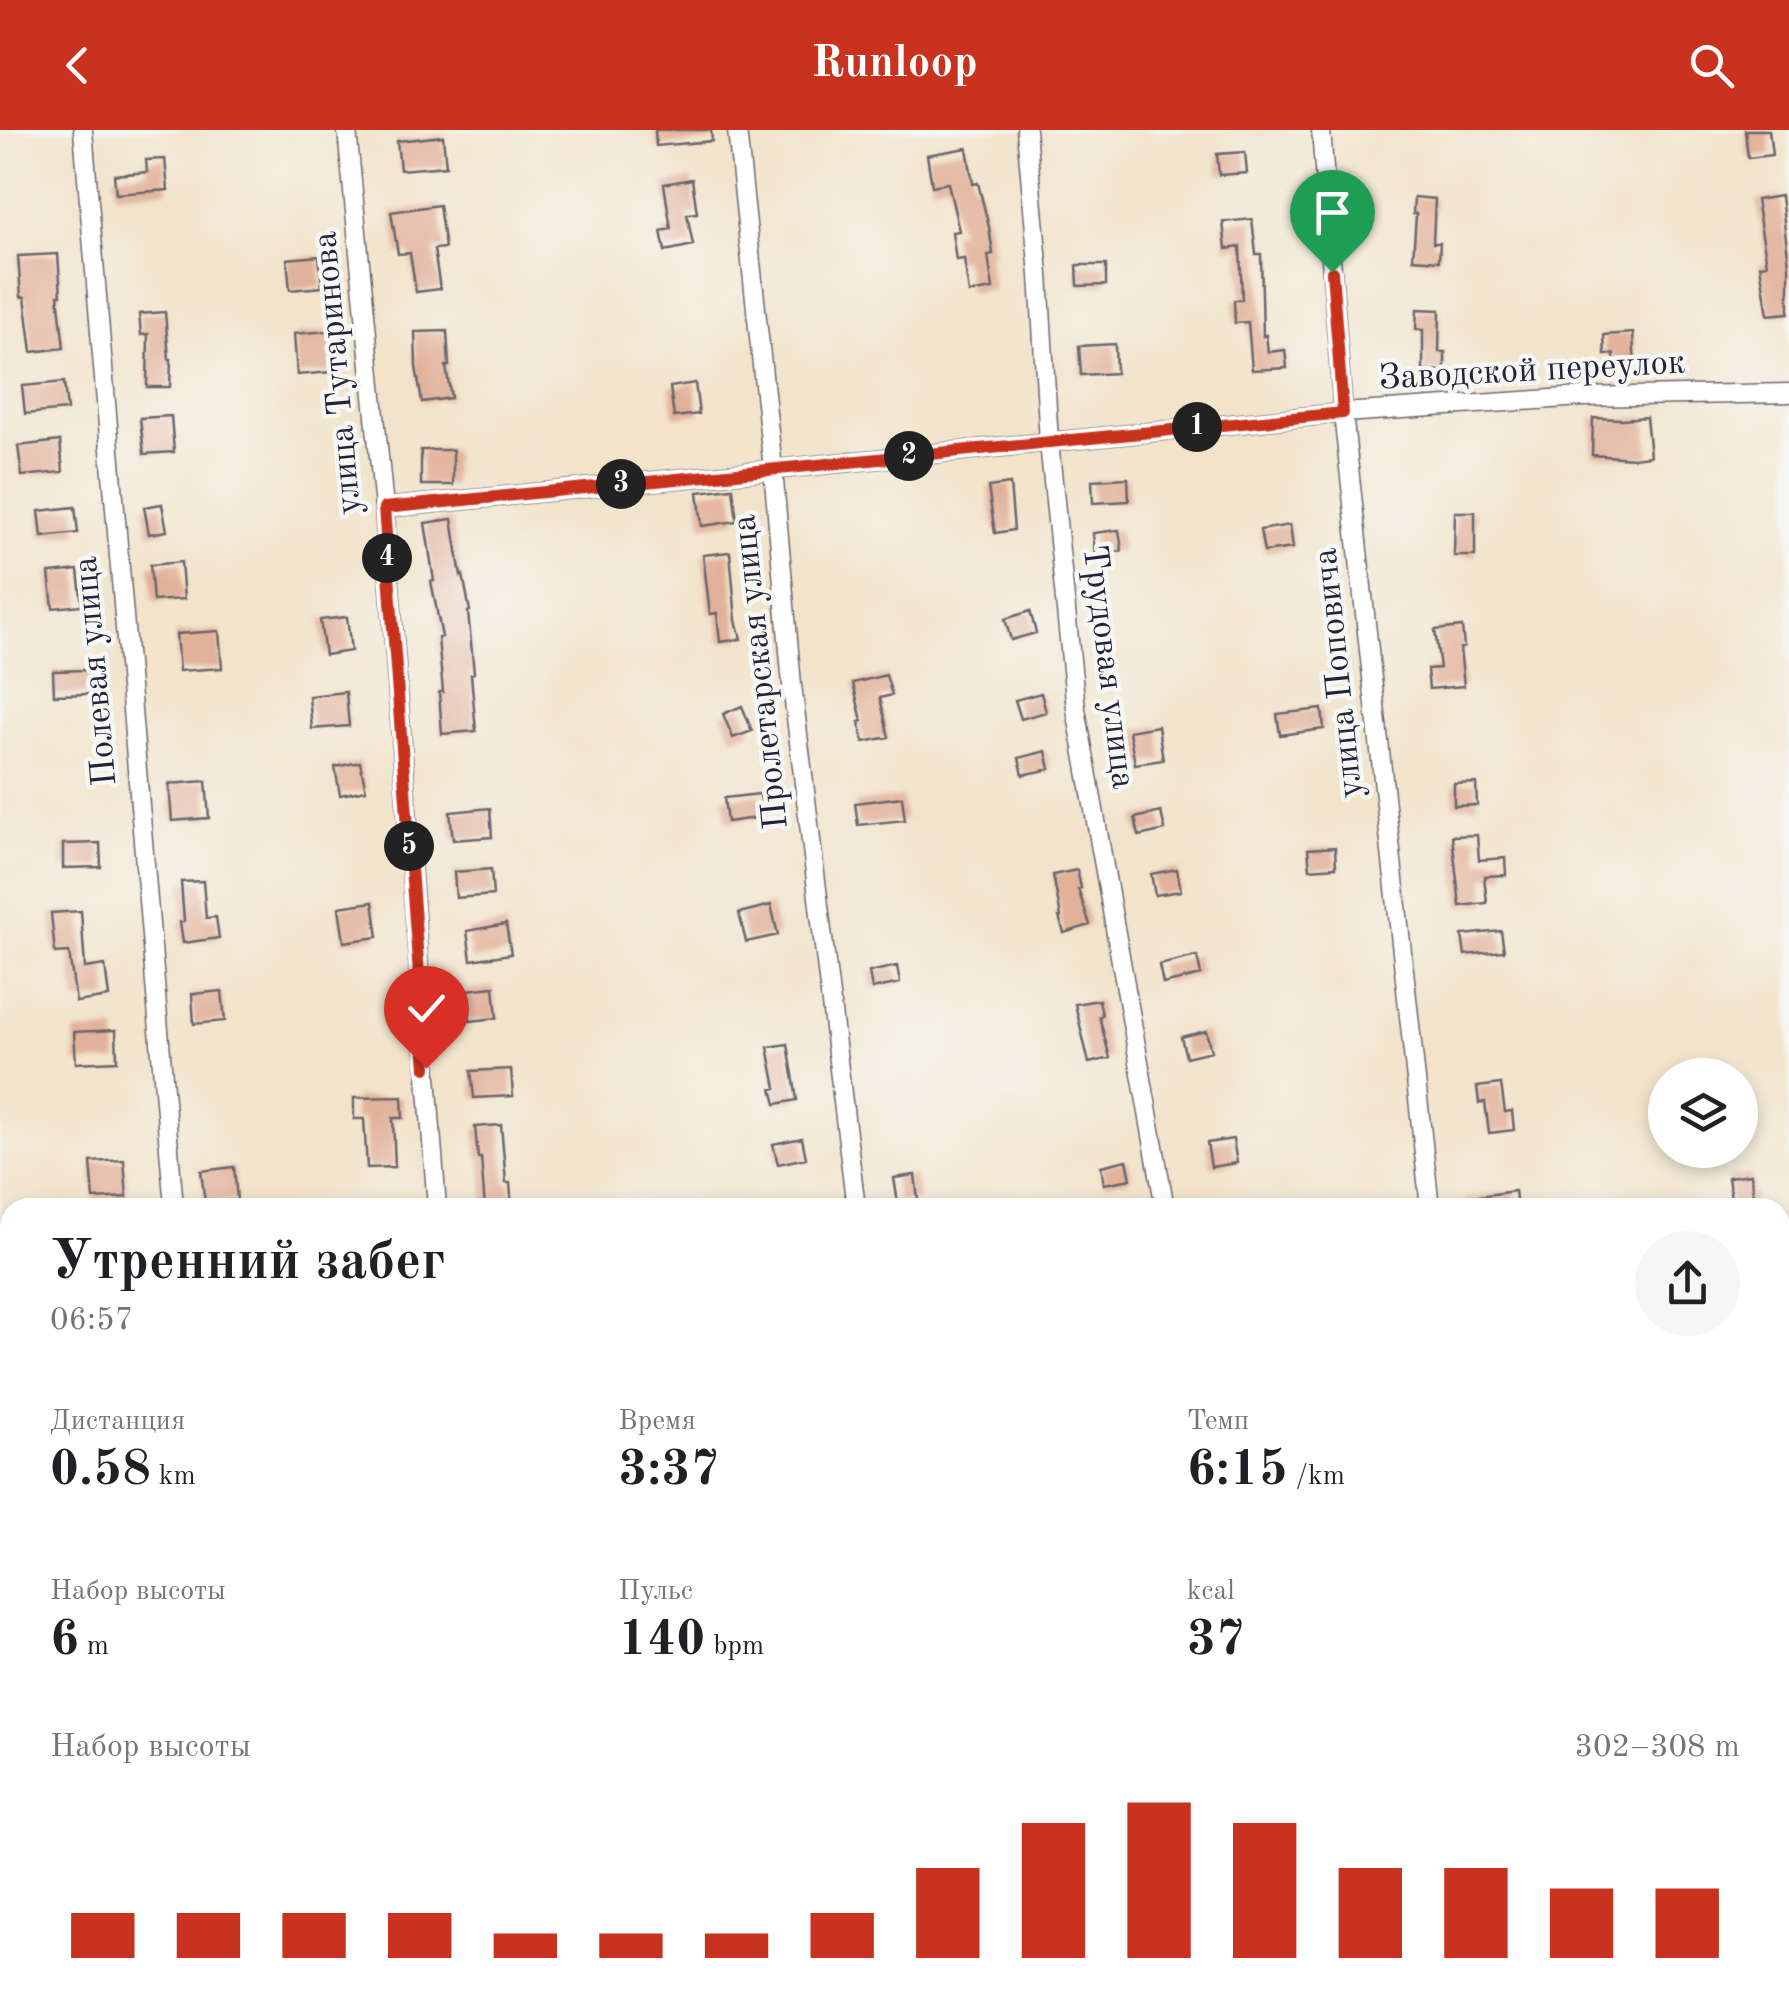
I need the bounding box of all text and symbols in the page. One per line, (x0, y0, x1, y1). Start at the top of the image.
icon: back (50, 38, 105, 93)
icon: search (1684, 38, 1739, 93)
text: Runloop (811, 42, 978, 87)
pin (1290, 170, 1375, 273)
icon: arrive (1305, 185, 1360, 240)
street label: улица Тутаринова (308, 230, 368, 516)
street label: Заводской переулок (1378, 345, 1686, 397)
pin: 1 (1172, 402, 1222, 452)
text: 1 (1189, 413, 1205, 441)
pin: 2 (884, 431, 934, 481)
text: 2 (901, 442, 917, 470)
pin: 3 (596, 459, 646, 509)
text: 3 (613, 470, 629, 498)
street label: Пролетарская улица (727, 513, 795, 831)
pin: 4 (362, 533, 412, 583)
street label: Трудовая улица (1076, 543, 1140, 791)
text: 4 (379, 544, 395, 572)
street label: улица Поповича (1308, 546, 1370, 800)
street label: Полевая улица (69, 555, 123, 787)
pin: 5 (384, 821, 434, 871)
text: 5 (401, 832, 417, 860)
pin (384, 966, 469, 1069)
icon: check (399, 981, 454, 1036)
map controls (1648, 1058, 1758, 1168)
button: layers (1648, 1058, 1758, 1168)
button: share (1635, 1231, 1740, 1336)
text: Утренний забег (50, 1236, 446, 1291)
text: 06:57 (50, 1305, 133, 1337)
text: Дистанция (50, 1408, 185, 1436)
text: Время (618, 1408, 696, 1436)
text: Темп (1187, 1408, 1249, 1436)
text: 0.58 (50, 1446, 151, 1496)
text: 3:37 (618, 1446, 719, 1496)
text: 6:15 (1187, 1446, 1288, 1496)
text: km (151, 1463, 196, 1491)
text: /km (1288, 1463, 1345, 1491)
text: Набор высоты (50, 1578, 226, 1606)
text: Пульс (618, 1578, 693, 1606)
text: kcal (1187, 1578, 1235, 1606)
text: 6 (50, 1616, 79, 1666)
text: 140 (618, 1616, 705, 1666)
text: 37 (1187, 1616, 1245, 1666)
text: m (79, 1633, 109, 1661)
text: bpm (705, 1633, 764, 1661)
text: Набор высоты (50, 1732, 251, 1764)
text: 302–308 m (1574, 1732, 1740, 1764)

